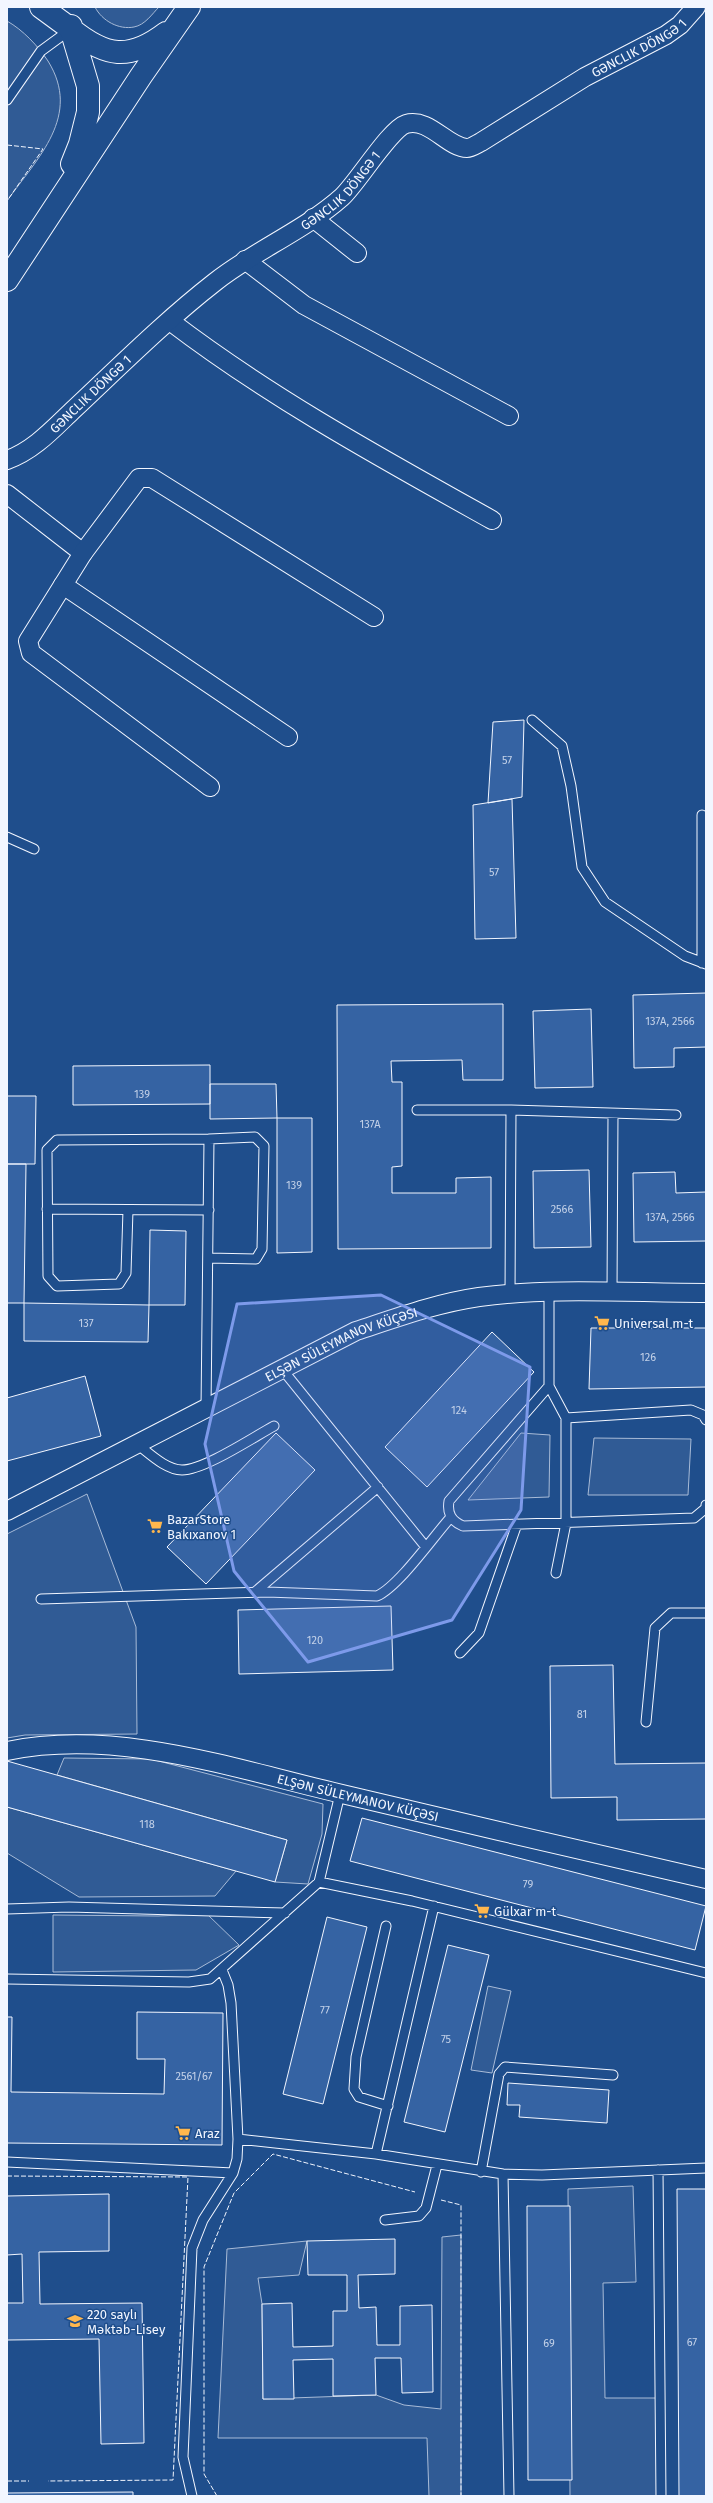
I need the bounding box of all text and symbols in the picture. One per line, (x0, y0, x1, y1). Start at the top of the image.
street label: GƏNCLIK DÖNGƏ 1 (589, 16, 690, 80)
street label: GƏNCLIK DÖNGƏ 1 (298, 148, 383, 233)
street label: GƏNCLIK DÖNGƏ 1 (47, 352, 134, 436)
house number: 57 (502, 754, 512, 767)
house number: 57 (489, 866, 499, 879)
house number: 137A, 2566 (645, 1015, 695, 1028)
house number: 139 (134, 1088, 150, 1101)
house number: 137A (359, 1118, 381, 1131)
house number: 139 (286, 1179, 302, 1192)
house number: 2566 (551, 1203, 573, 1216)
house number: 137A, 2566 (645, 1211, 695, 1224)
street label: ELŞƏN SÜLEYMANOV KÜÇƏSI (262, 1304, 419, 1384)
supermarket icon: Universal m-t (593, 1314, 611, 1332)
place label: Universal m-t (614, 1316, 694, 1331)
house number: 137 (78, 1317, 94, 1330)
house number: 126 (640, 1351, 656, 1364)
house number: 124 (451, 1404, 467, 1417)
place label: BazarStore Bakıxanov 1 (167, 1512, 236, 1542)
supermarket icon: BazarStore Bakıxanov 1 (146, 1517, 164, 1535)
house number: 120 (307, 1634, 323, 1647)
house number: 81 (577, 1708, 587, 1721)
street label: ELŞƏN SÜLEYMANOV KÜÇƏSI (276, 1771, 440, 1824)
house number: 118 (139, 1818, 155, 1831)
house number: 79 (523, 1878, 533, 1891)
supermarket icon: Gülxar m-t (473, 1902, 491, 1920)
place label: Gülxar m-t (494, 1904, 557, 1919)
house number: 77 (320, 2004, 330, 2017)
house number: 75 (441, 2033, 452, 2046)
house number: 2561/67 (176, 2070, 213, 2083)
supermarket icon: Araz (174, 2124, 192, 2142)
place label: Araz (195, 2126, 220, 2141)
place label: 220 saylı Məktəb-Lisey (87, 2307, 166, 2337)
school or university icon: 220 saylı Məktəb-Lisey (66, 2312, 84, 2330)
house number: 67 (687, 2336, 697, 2349)
house number: 69 (543, 2337, 555, 2350)

